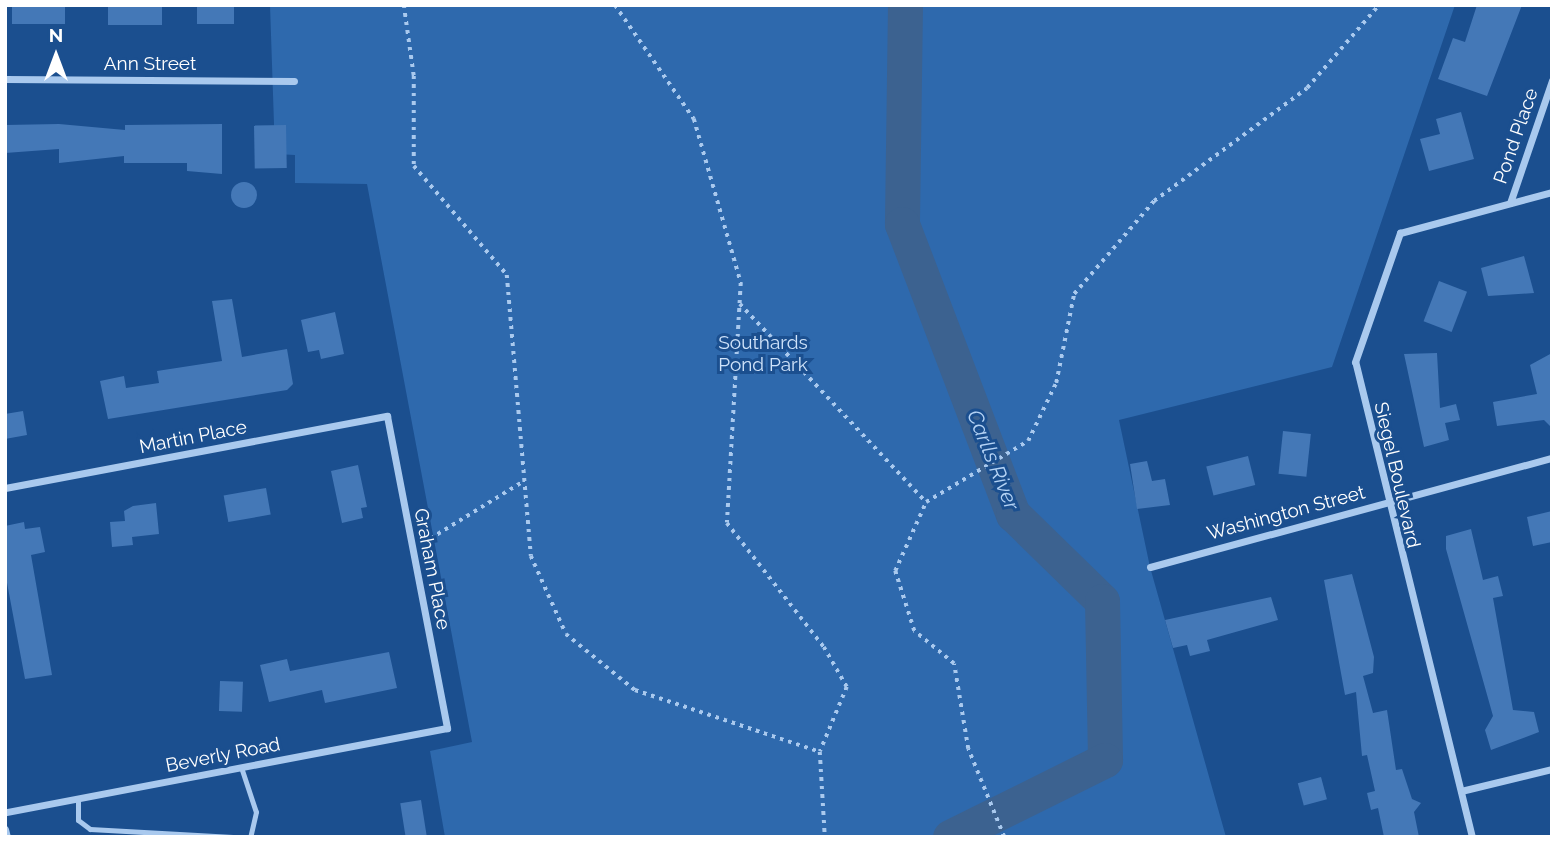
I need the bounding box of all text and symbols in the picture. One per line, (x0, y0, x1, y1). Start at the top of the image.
north arrow (21, 21, 91, 91)
text: N (49, 24, 63, 46)
street label: Ann Street (104, 53, 196, 75)
street label: Pond Place (1489, 85, 1543, 187)
park label: Southards Pond Park (718, 332, 808, 376)
street label: Siegel Boulevard (1369, 400, 1425, 550)
water label: Carlls River (962, 406, 1024, 514)
street label: Martin Place (137, 415, 249, 459)
street label: Washington Street (1205, 481, 1367, 545)
street label: Graham Place (409, 506, 455, 632)
street label: Beverly Road (164, 733, 282, 777)

